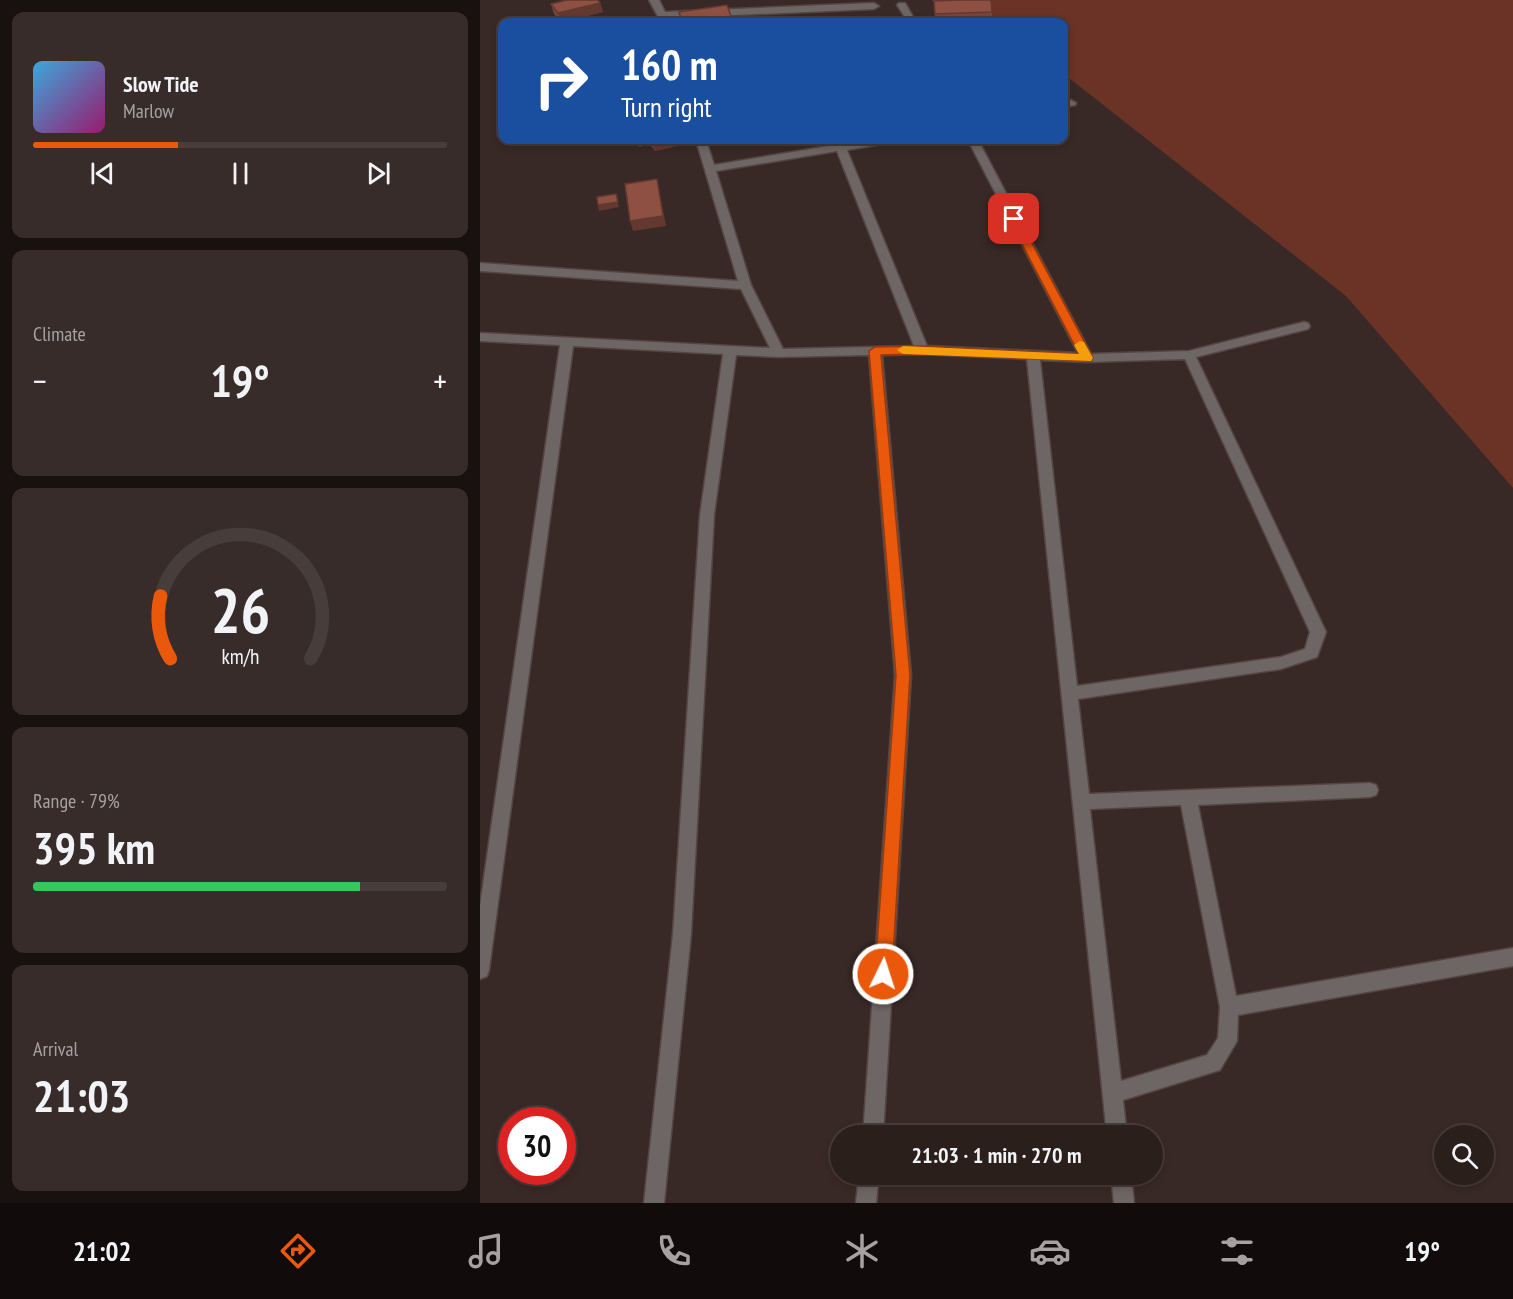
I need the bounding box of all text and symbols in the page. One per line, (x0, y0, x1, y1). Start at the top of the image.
text: 160 m (621, 37, 718, 92)
icon: right (522, 42, 600, 120)
text: Slow Tide (123, 70, 199, 98)
text: Turn right (621, 90, 712, 124)
text: Marlow (123, 98, 174, 124)
icon: previous (86, 157, 119, 190)
icon: pause (224, 157, 257, 190)
icon: next (362, 157, 395, 190)
pin (988, 193, 1039, 244)
icon: arrive (997, 202, 1030, 235)
text: Climate (33, 321, 86, 347)
text: 19° (210, 351, 270, 409)
text: − (33, 359, 47, 402)
text: + (433, 359, 447, 402)
text: 26 (210, 569, 270, 650)
text: km/h (221, 642, 259, 670)
text: Range · 79% (33, 788, 120, 814)
text: 395 km (33, 818, 155, 876)
position arrow (851, 942, 915, 1006)
text: Arrival (33, 1036, 78, 1062)
text: 21:03 (33, 1066, 130, 1124)
speed limit sign: 30 (498, 1107, 576, 1185)
map controls (1434, 1125, 1494, 1185)
button: search (1434, 1125, 1494, 1185)
text: 21:03 · 1 min · 270 m (911, 1141, 1082, 1169)
icon: directions (277, 1230, 319, 1272)
icon: music (465, 1230, 507, 1272)
icon: phone (653, 1230, 695, 1272)
icon: climate (841, 1230, 883, 1272)
icon: car (1029, 1230, 1071, 1272)
icon: filters (1216, 1230, 1258, 1272)
text: 21:02 (73, 1234, 131, 1268)
text: 19° (1404, 1234, 1440, 1268)

